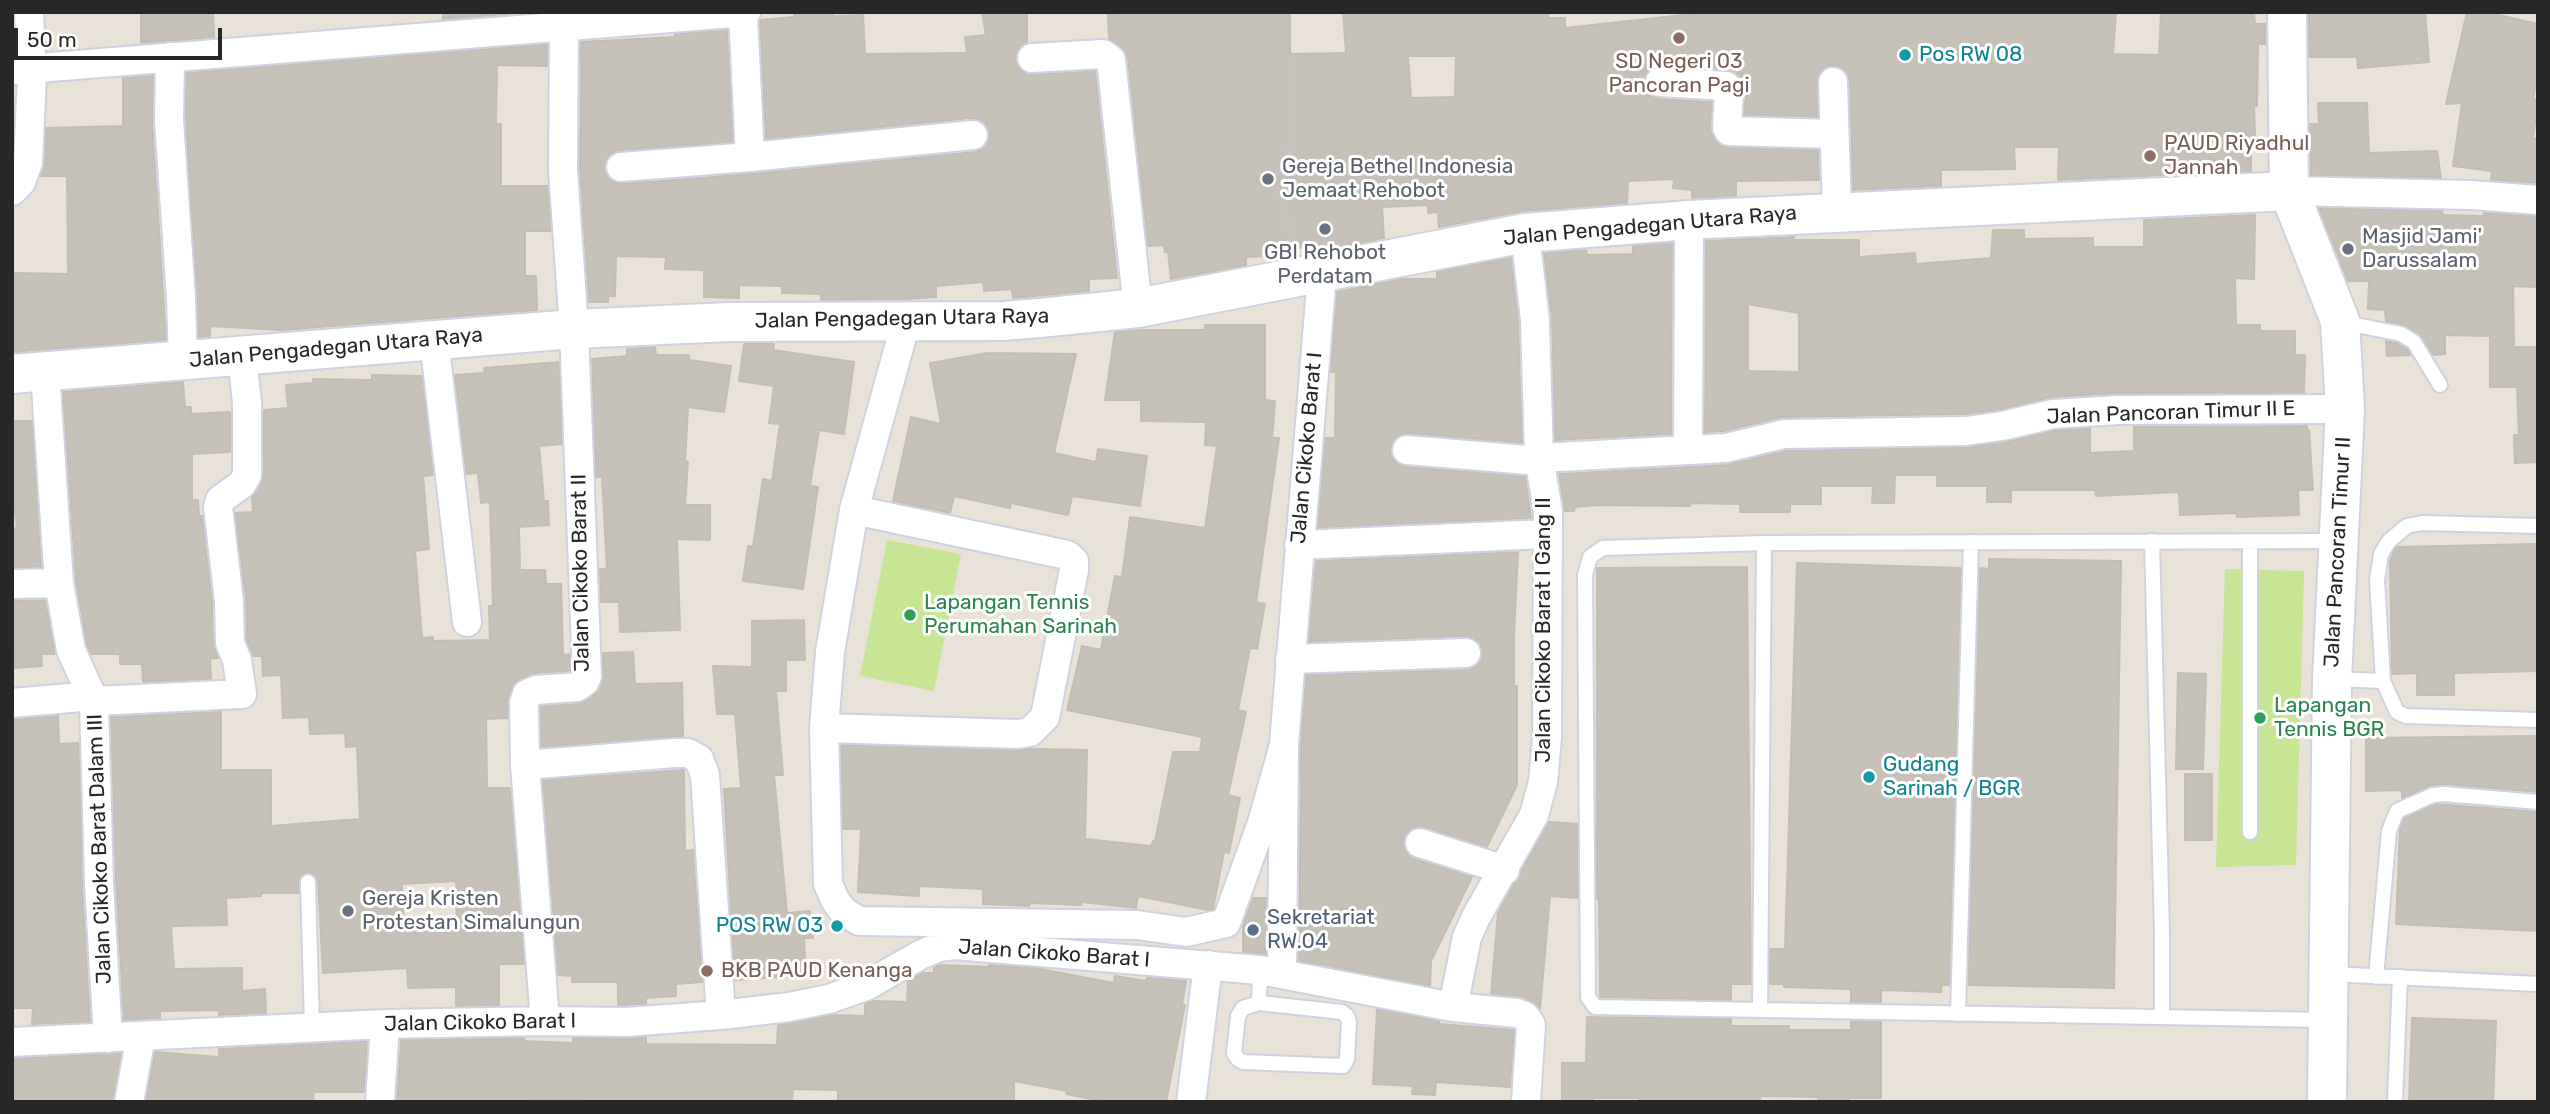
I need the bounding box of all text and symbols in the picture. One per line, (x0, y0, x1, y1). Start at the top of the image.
scale bar (18, 14, 226, 58)
text: 50 m (27, 27, 77, 52)
marker: SD Negeri 03 Pancoran Pagi (1671, 30, 1687, 46)
place label: Pos RW 08 (1919, 42, 2022, 68)
marker: Pos RW 08 (1897, 47, 1913, 63)
place label: SD Negeri 03 Pancoran Pagi (1608, 49, 1750, 99)
place label: PAUD Riyadhul Jannah (2164, 131, 2309, 181)
marker: PAUD Riyadhul Jannah (2142, 148, 2158, 164)
place label: Gereja Bethel Indonesia Jemaat Rehobot (1282, 154, 1513, 204)
marker: Gereja Bethel Indonesia Jemaat Rehobot (1260, 171, 1276, 187)
street label: Jalan Pengadegan Utara Raya (1502, 201, 1798, 251)
marker: GBI Rehobot Perdatam (1317, 221, 1333, 237)
place label: Masjid Jami' Darussalam (2362, 224, 2482, 274)
place label: GBI Rehobot Perdatam (1264, 240, 1386, 290)
marker: Masjid Jami' Darussalam (2340, 241, 2356, 257)
street label: Jalan Pengadegan Utara Raya (755, 304, 1049, 334)
street label: Jalan Pengadegan Utara Raya (188, 323, 484, 373)
street label: Jalan Cikoko Barat I (1286, 351, 1328, 545)
street label: Jalan Pancoran Timur II E (2046, 396, 2296, 430)
street label: Jalan Pancoran Timur II (2319, 436, 2357, 668)
street label: Jalan Cikoko Barat II (567, 474, 595, 672)
street label: Jalan Cikoko Barat I Gang II (1531, 497, 1557, 763)
place label: Lapangan Tennis Perumahan Sarinah (924, 590, 1117, 640)
marker: Lapangan Tennis Perumahan Sarinah (902, 607, 918, 623)
place label: Lapangan Tennis BGR (2274, 693, 2384, 743)
marker: Lapangan Tennis BGR (2252, 710, 2268, 726)
street label: Jalan Cikoko Barat Dalam III (83, 713, 117, 985)
place label: Gudang Sarinah / BGR (1883, 752, 2020, 802)
marker: Gudang Sarinah / BGR (1861, 769, 1877, 785)
place label: Gereja Kristen Protestan Simalungun (362, 886, 580, 936)
marker: Gereja Kristen Protestan Simalungun (340, 903, 356, 919)
place label: Sekretariat RW.04 (1267, 905, 1375, 955)
place label: POS RW 03 (716, 913, 823, 939)
marker: POS RW 03 (829, 918, 845, 934)
marker: Sekretariat RW.04 (1245, 922, 1261, 938)
street label: Jalan Cikoko Barat I (957, 935, 1151, 973)
place label: BKB PAUD Kenanga (721, 958, 913, 984)
marker: BKB PAUD Kenanga (699, 963, 715, 979)
street label: Jalan Cikoko Barat I (384, 1009, 576, 1037)

